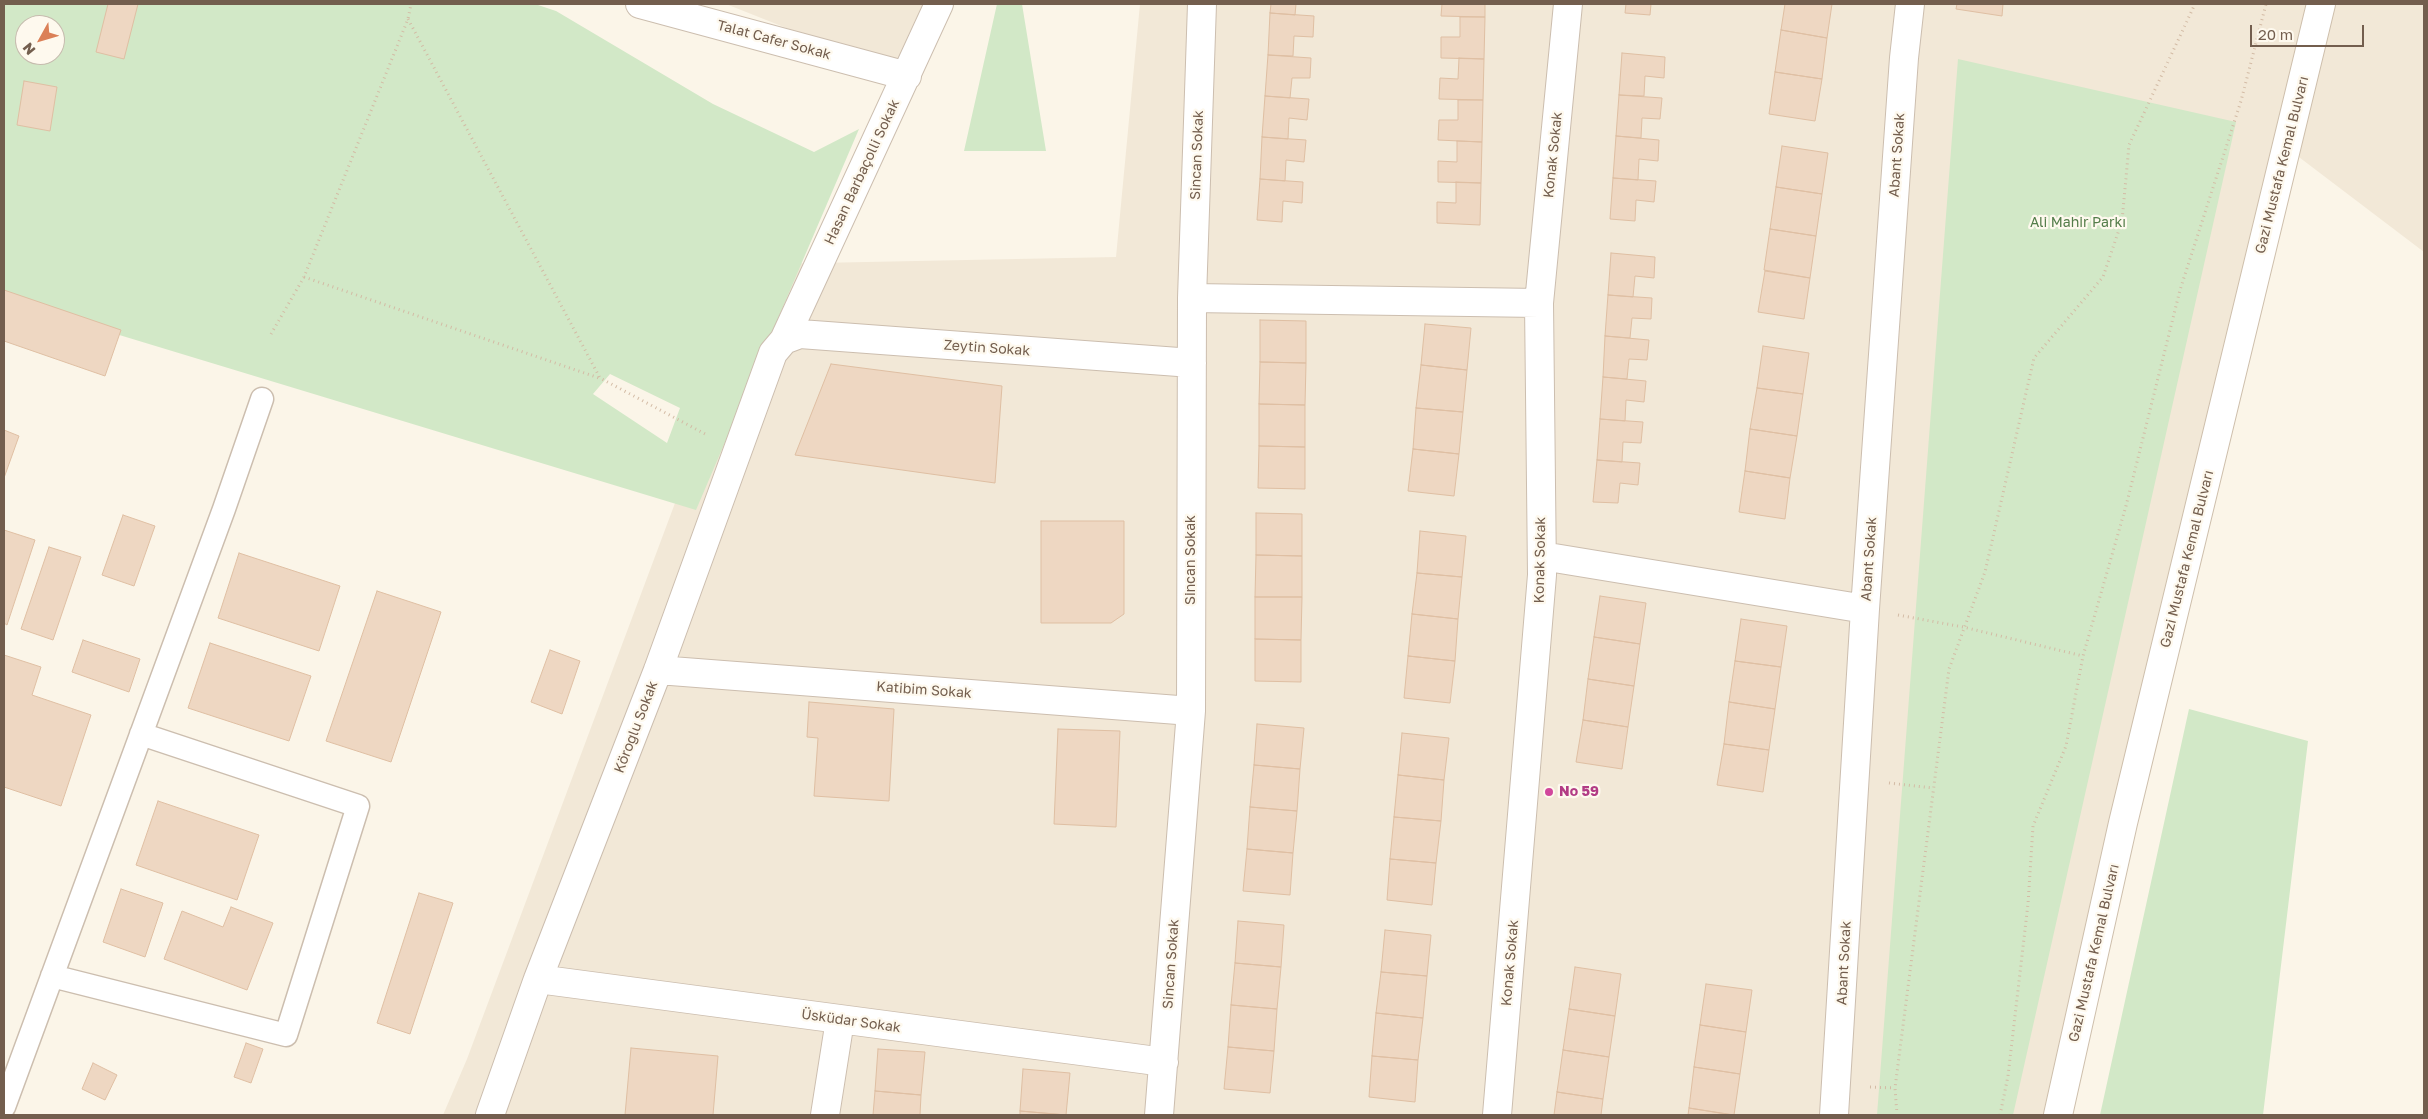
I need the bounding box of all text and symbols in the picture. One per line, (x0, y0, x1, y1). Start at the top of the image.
north arrow (15, 15, 65, 65)
scale bar (2253, 15, 2367, 47)
street label: Talat Cafer Sokak (715, 17, 833, 63)
text: 20 m (2258, 25, 2293, 43)
text: N (19, 40, 39, 59)
street label: Gazi Mustafa Kemal Bulvarı (2252, 75, 2312, 255)
street label: Hasan Barbaçolli Sokak (821, 97, 903, 247)
street label: Sincan Sokak (1187, 110, 1207, 200)
street label: Konak Sokak (1540, 111, 1566, 199)
street label: Abant Sokak (1886, 112, 1908, 198)
park label: Ali Mahir Parkı (2030, 215, 2126, 231)
street label: Zeytin Sokak (943, 337, 1031, 359)
street label: Gazi Mustafa Kemal Bulvarı (2157, 469, 2217, 649)
street label: Sincan Sokak (1183, 515, 1199, 605)
street label: Abant Sokak (1858, 516, 1880, 602)
street label: Konak Sokak (1531, 517, 1549, 603)
street label: Köroğlu Sokak (611, 678, 661, 776)
street label: Katibim Sokak (876, 678, 972, 702)
place label: No 59 (1559, 784, 1599, 800)
marker: No 59 (1543, 786, 1555, 798)
street label: Gazi Mustafa Kemal Bulvarı (2065, 862, 2123, 1044)
street label: Sincan Sokak (1159, 919, 1183, 1009)
street label: Konak Sokak (1498, 919, 1522, 1007)
street label: Abant Sokak (1833, 920, 1855, 1006)
street label: Üsküdar Sokak (800, 1006, 902, 1036)

